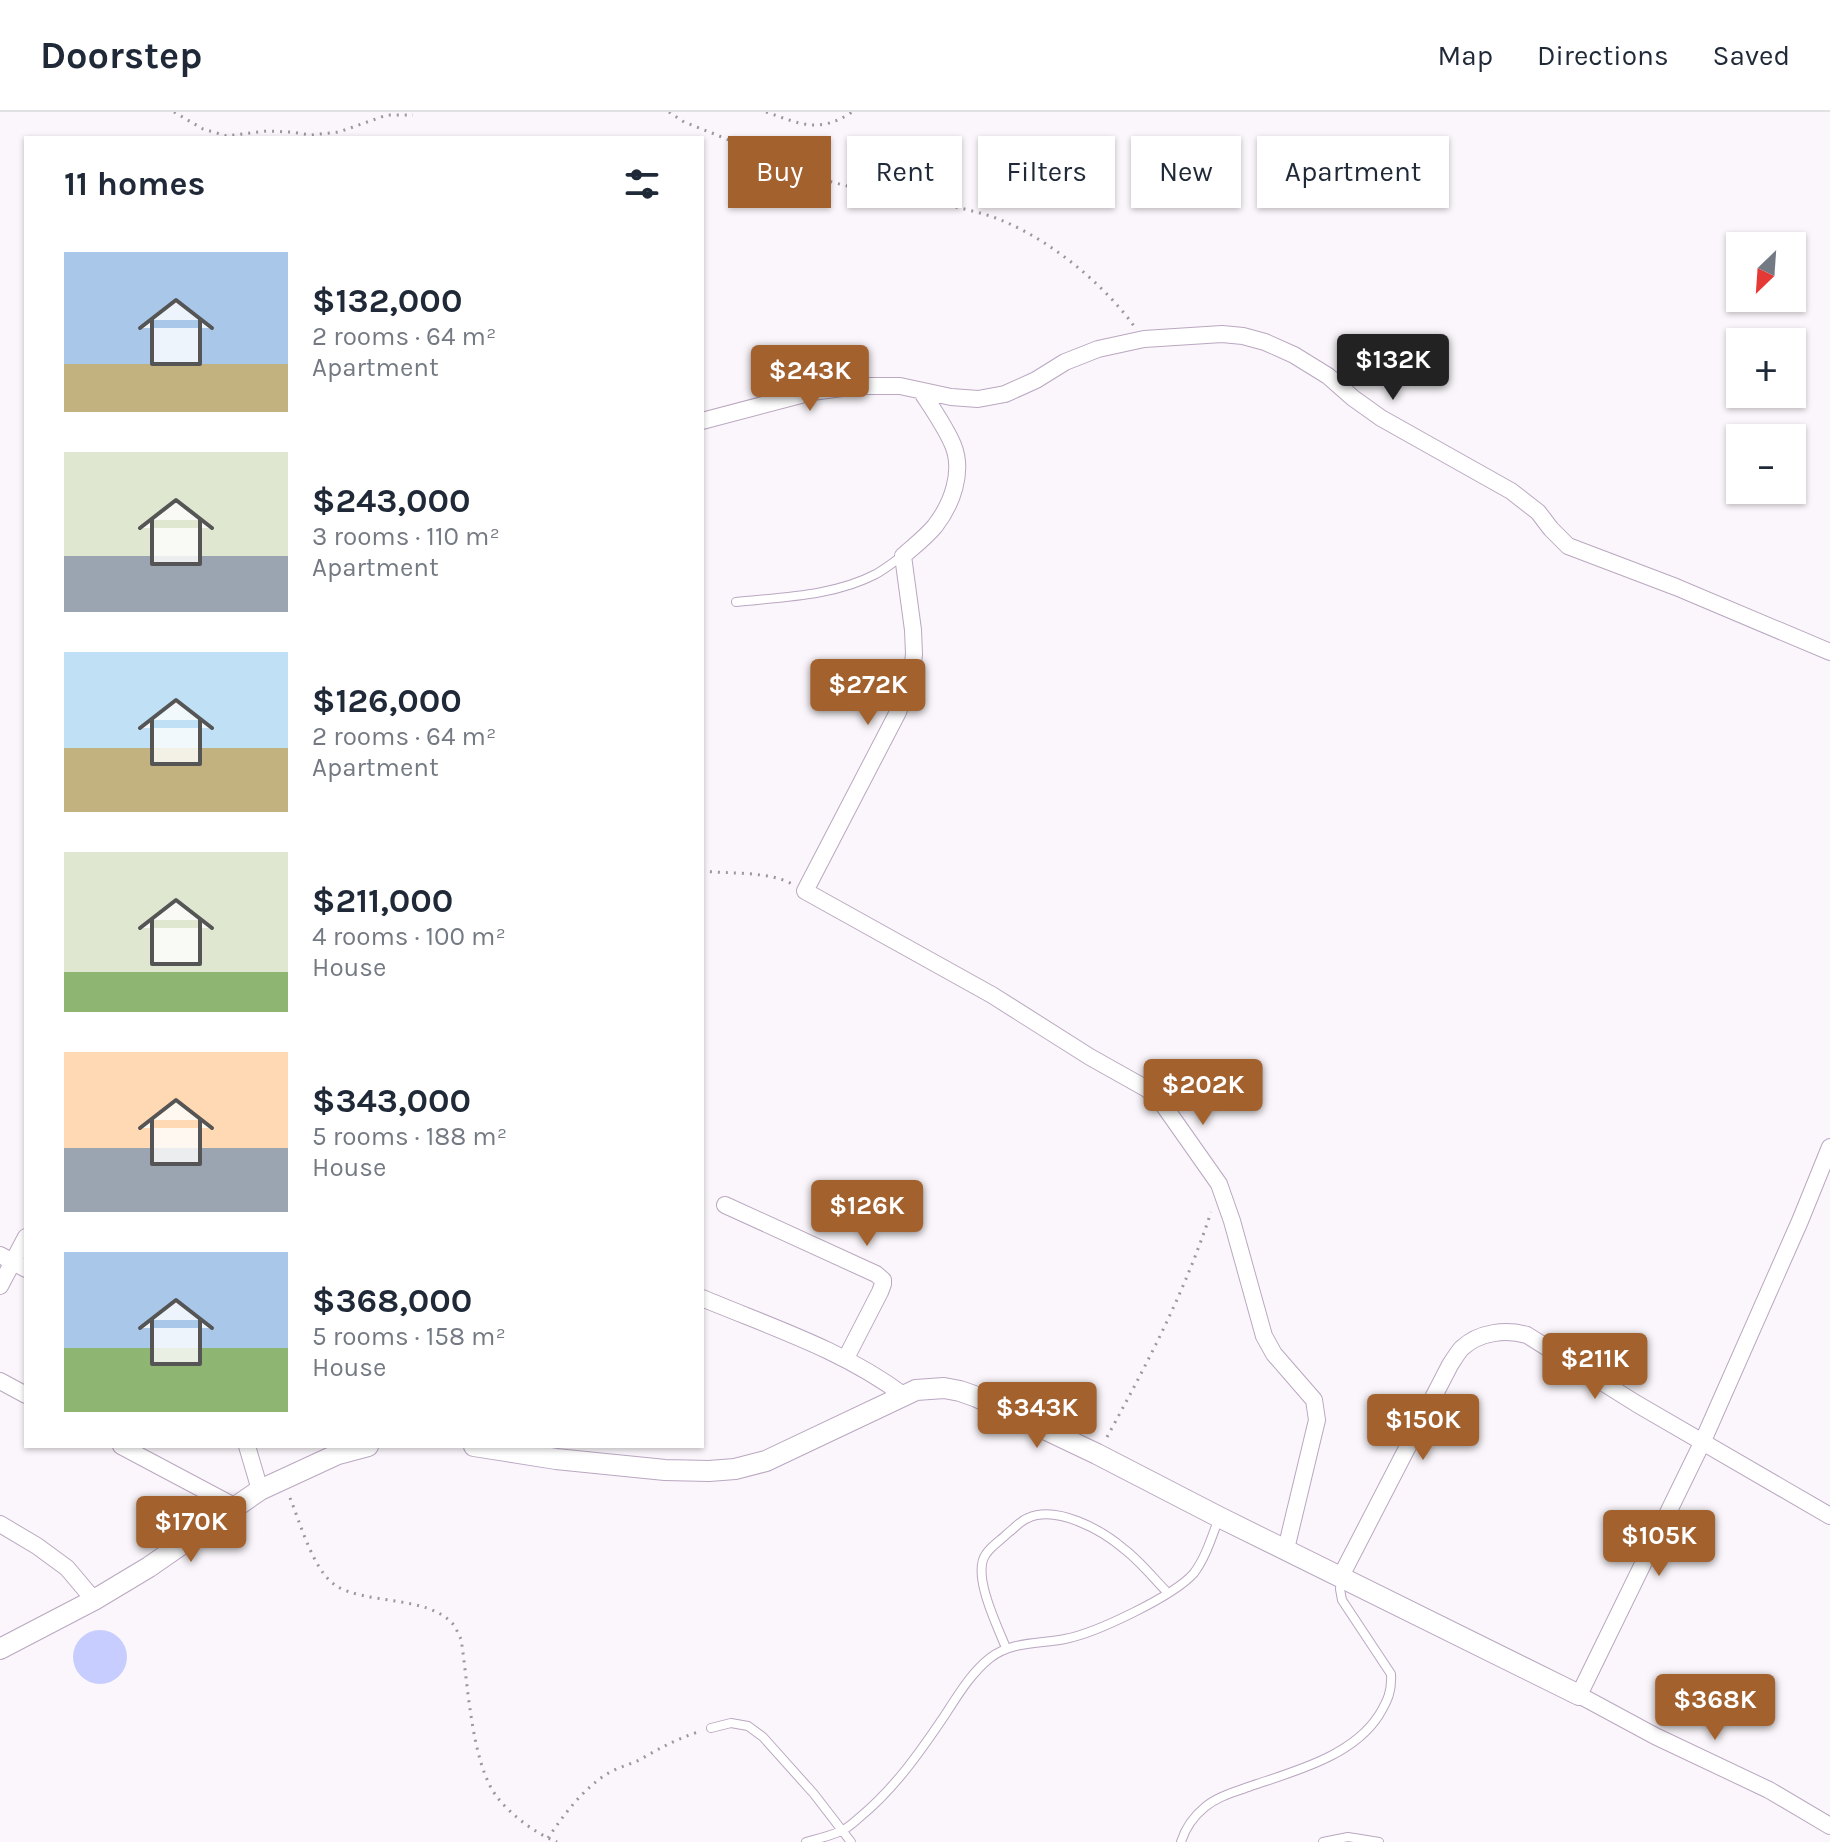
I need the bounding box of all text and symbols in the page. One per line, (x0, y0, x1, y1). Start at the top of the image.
text: Doorstep (40, 33, 202, 78)
text: Map (1438, 39, 1493, 72)
text: Directions (1537, 39, 1669, 72)
text: Saved (1713, 39, 1790, 72)
chip: Buy (728, 136, 831, 208)
chip: Rent (847, 136, 962, 208)
chip: Filters (978, 136, 1115, 208)
chip: New (1131, 136, 1241, 208)
chip: Apartment (1257, 136, 1449, 208)
icon: filters (620, 162, 664, 206)
text: 11 homes (64, 164, 206, 204)
north arrow (1726, 232, 1806, 312)
map controls (1726, 232, 1806, 504)
text: $132,000 (312, 281, 462, 321)
icon: home (128, 284, 224, 380)
text: 2 rooms · 64 m² (312, 321, 496, 352)
button: + (1726, 328, 1806, 408)
pin: $132K (1337, 334, 1449, 402)
text: $132K (1355, 344, 1431, 375)
pin: $243K (754, 345, 866, 413)
text: Apartment (312, 352, 439, 383)
text: $243K (769, 355, 851, 386)
button: − (1726, 424, 1806, 504)
text: $243,000 (312, 481, 471, 521)
icon: home (128, 484, 224, 580)
text: 3 rooms · 110 m² (312, 521, 500, 552)
text: Apartment (312, 552, 439, 583)
pin: $272K (812, 659, 924, 727)
text: $272K (828, 669, 908, 700)
text: $126,000 (312, 681, 462, 721)
icon: home (128, 684, 224, 780)
text: 2 rooms · 64 m² (312, 721, 496, 752)
text: Apartment (312, 752, 439, 783)
text: $211,000 (312, 881, 453, 921)
icon: home (128, 884, 224, 980)
text: 4 rooms · 100 m² (312, 921, 506, 952)
text: House (312, 952, 386, 983)
pin: $202K (1147, 1059, 1259, 1127)
text: $202K (1162, 1069, 1244, 1100)
text: $343,000 (312, 1081, 471, 1121)
icon: home (128, 1084, 224, 1180)
text: 5 rooms · 188 m² (312, 1121, 507, 1152)
text: House (312, 1152, 386, 1183)
pin: $126K (811, 1180, 923, 1248)
text: $126K (829, 1190, 905, 1221)
text: $368,000 (312, 1281, 472, 1321)
icon: home (128, 1284, 224, 1380)
text: 5 rooms · 158 m² (312, 1321, 506, 1352)
pin: $211K (1539, 1333, 1651, 1401)
text: $211K (1560, 1343, 1630, 1374)
text: House (312, 1352, 386, 1383)
pin: $343K (981, 1382, 1093, 1450)
text: $343K (996, 1392, 1078, 1423)
pin: $150K (1367, 1394, 1479, 1462)
text: $150K (1385, 1404, 1461, 1435)
pin: $170K (135, 1496, 247, 1564)
text: $170K (154, 1506, 228, 1537)
pin: $105K (1603, 1510, 1715, 1578)
text: $105K (1621, 1520, 1697, 1551)
pin: $368K (1659, 1674, 1771, 1742)
text: $368K (1673, 1684, 1757, 1715)

